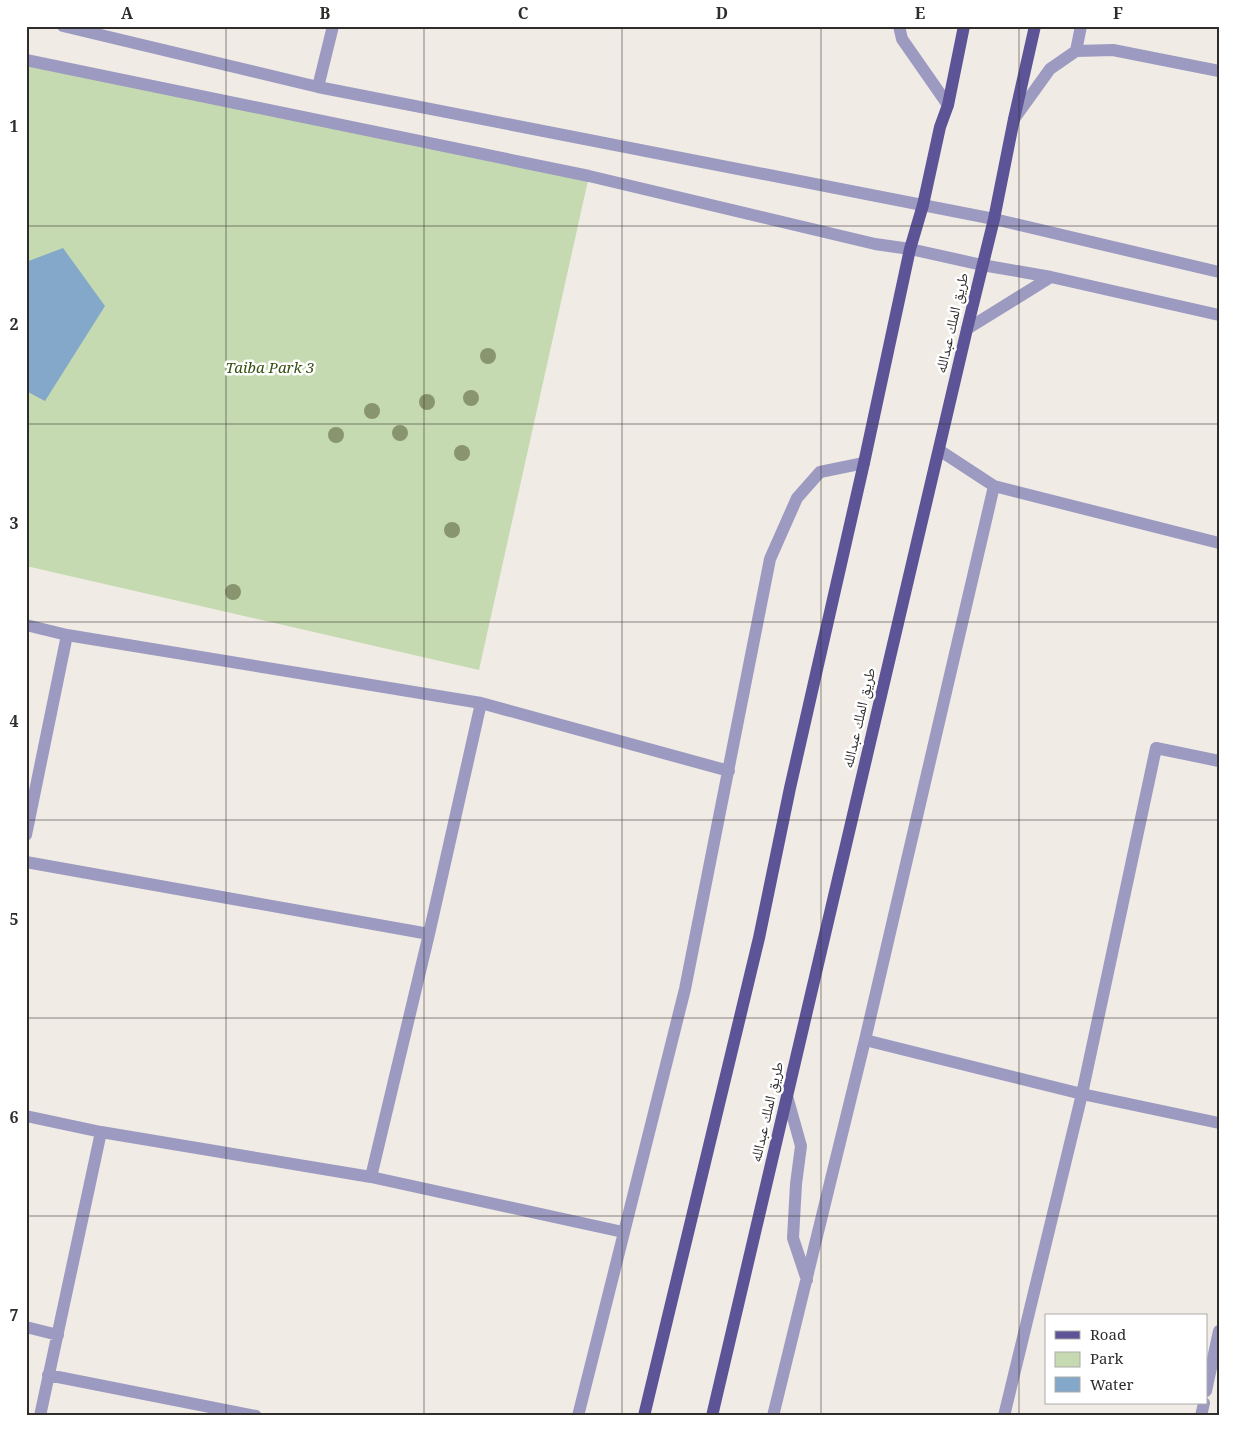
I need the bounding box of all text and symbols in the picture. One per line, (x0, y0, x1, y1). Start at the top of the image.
text: A (121, 2, 134, 24)
text: B (320, 2, 331, 24)
text: C (518, 2, 529, 24)
text: D (716, 2, 728, 24)
text: E (915, 2, 925, 24)
text: F (1113, 2, 1123, 24)
text: 1 (9, 115, 19, 137)
street label: طريق الملك عبدالله (930, 271, 973, 375)
text: 2 (9, 313, 19, 335)
park label: Taiba Park 3 (226, 357, 314, 377)
text: 3 (9, 512, 19, 534)
street label: طريق الملك عبدالله (837, 666, 880, 770)
text: 4 (9, 710, 19, 732)
text: 5 (9, 908, 19, 930)
street label: طريق الملك عبدالله (745, 1060, 788, 1164)
text: 6 (9, 1106, 19, 1128)
text: 7 (9, 1304, 19, 1326)
legend (1045, 1314, 1208, 1404)
text: Road (1090, 1324, 1126, 1344)
text: Park (1090, 1348, 1124, 1368)
text: Water (1090, 1374, 1133, 1394)

